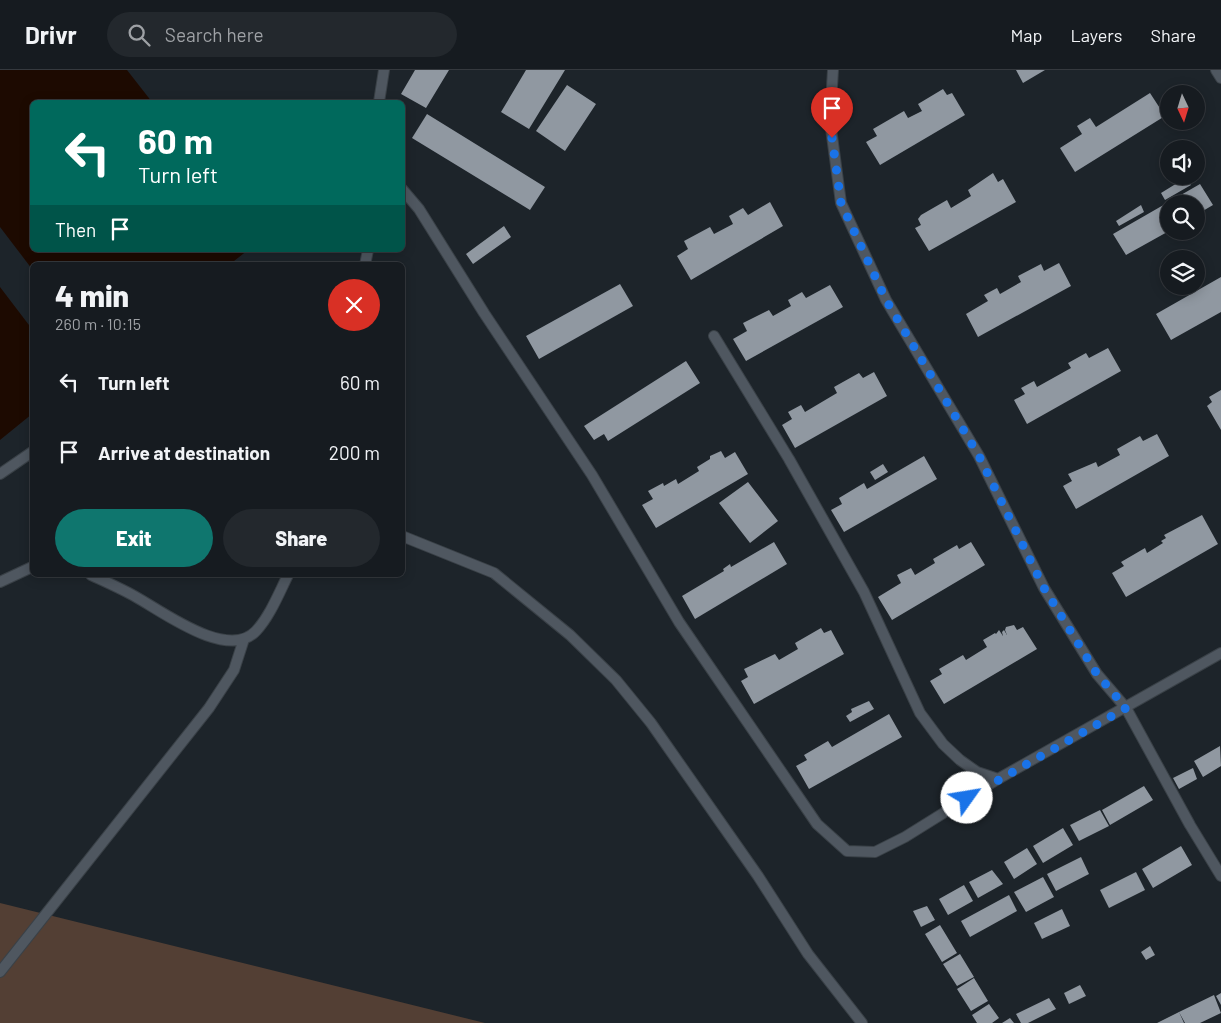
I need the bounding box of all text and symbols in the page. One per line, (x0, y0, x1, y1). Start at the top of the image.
search box (107, 12, 457, 57)
text: Drivr (25, 20, 77, 49)
icon: search (125, 21, 153, 49)
text: Search here (165, 23, 264, 46)
text: Map (1010, 24, 1042, 46)
text: Layers (1070, 24, 1123, 46)
text: Share (1151, 24, 1196, 46)
north arrow (1160, 85, 1205, 130)
map controls (1160, 85, 1205, 295)
pin (811, 87, 853, 138)
icon: arrive (818, 94, 846, 122)
text: 60 m (138, 119, 213, 161)
icon: left (55, 120, 120, 185)
button: sound (1160, 140, 1205, 185)
text: Turn left (138, 161, 218, 187)
button: search (1160, 195, 1205, 240)
icon: arrive (106, 215, 134, 243)
text: Then (55, 218, 96, 241)
button: layers (1160, 250, 1205, 295)
text: 4 min (55, 277, 129, 313)
button: close (328, 279, 380, 331)
text: 260 m · 10:15 (55, 314, 141, 333)
icon: left (55, 368, 83, 396)
text: Turn left (98, 371, 169, 394)
text: 60 m (340, 371, 380, 394)
icon: arrive (55, 438, 83, 466)
text: Arrive at destination (98, 441, 270, 464)
text: 200 m (329, 441, 380, 464)
button: Exit (55, 509, 213, 567)
button: Share (223, 509, 380, 567)
position arrow (940, 771, 992, 823)

